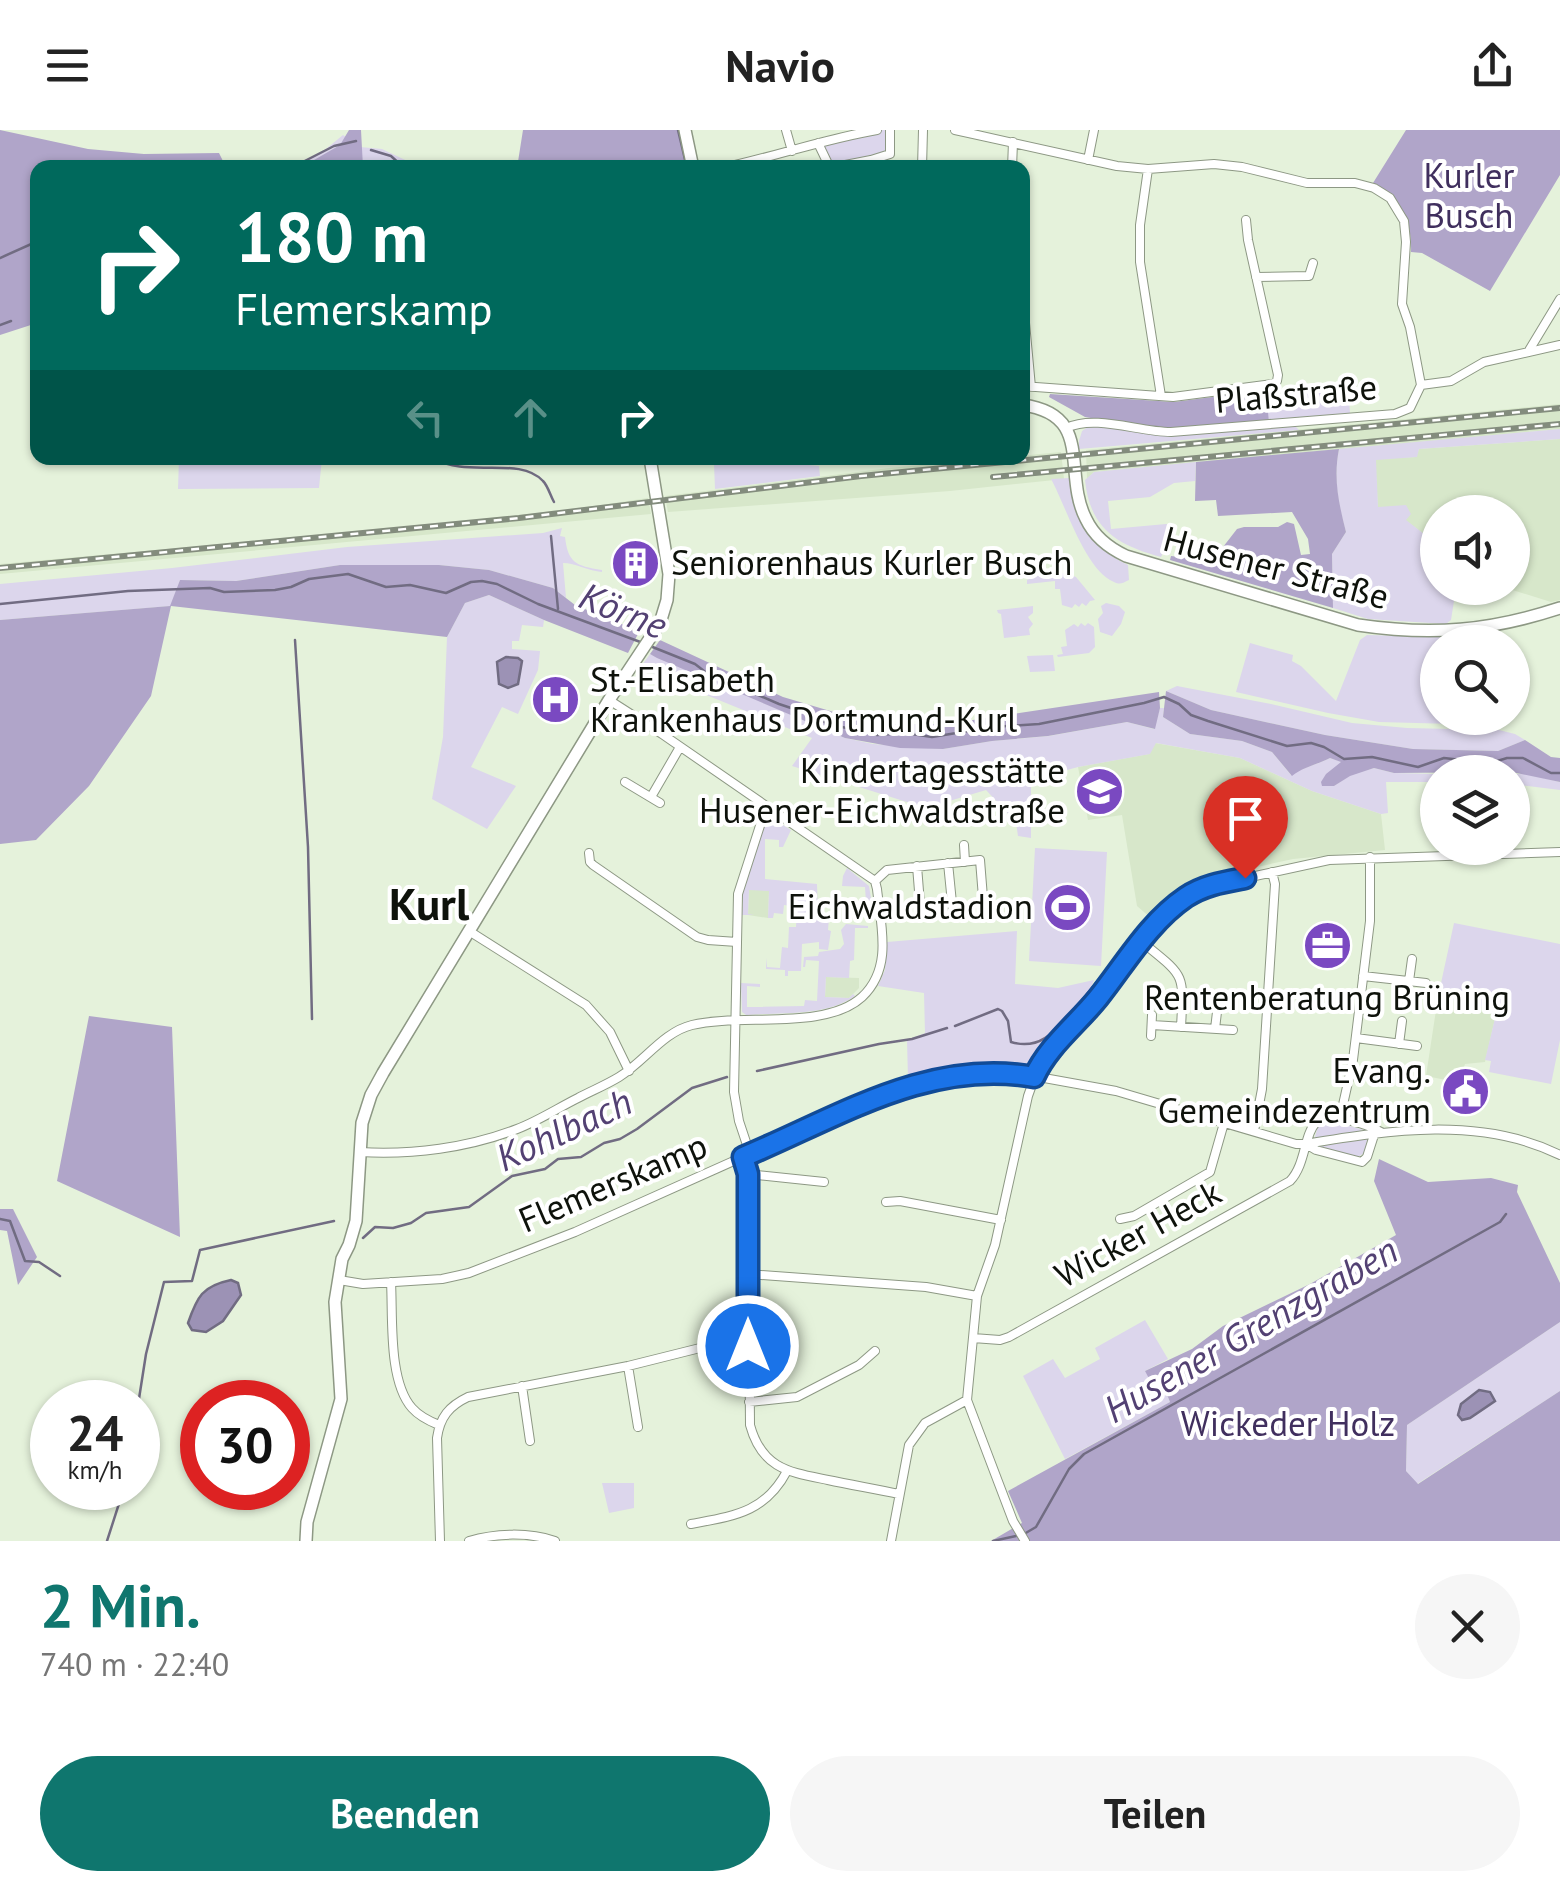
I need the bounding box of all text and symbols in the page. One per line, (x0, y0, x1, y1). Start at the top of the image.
text: Navio (725, 36, 835, 94)
icon: menu (40, 38, 95, 93)
icon: share (1465, 38, 1520, 93)
park label: Kurler Busch (1423, 152, 1515, 238)
text: 180 m (235, 191, 428, 281)
icon: right (70, 200, 200, 330)
text: Flemerskamp (235, 279, 493, 337)
street label: Plaßstraße (1213, 363, 1379, 423)
icon: left (398, 390, 453, 445)
icon: ahead (503, 390, 558, 445)
icon: right (608, 390, 663, 445)
map controls (1420, 495, 1530, 865)
button: sound (1420, 495, 1530, 605)
street label: Husener Straße (1159, 515, 1394, 619)
building icon: Seniorenhaus Kurler Busch (610, 537, 662, 589)
place label: Seniorenhaus Kurler Busch (671, 539, 1072, 585)
water label: Körne (573, 570, 675, 649)
button: search (1420, 625, 1530, 735)
place label: St.-Elisabeth Krankenhaus Dortmund-Kurl (590, 656, 1017, 742)
hospital icon: St.-Elisabeth Krankenhaus Dortmund-Kurl (529, 674, 581, 726)
place label: Kindertagesstätte Husener-Eichwaldstraße (699, 747, 1065, 833)
button: layers (1420, 755, 1530, 865)
school or university icon: Kindertagesstätte Husener-Eichwaldstraße (1074, 765, 1126, 817)
pin (1203, 776, 1288, 879)
icon: arrive (1218, 791, 1273, 846)
district label: Kurl (389, 874, 470, 932)
sports icon: Eichwaldstadion (1042, 881, 1094, 933)
place label: Eichwaldstadion (788, 883, 1033, 929)
office icon: Rentenberatung Brüning (1301, 920, 1353, 972)
place label: Rentenberatung Brüning (1144, 974, 1510, 1020)
place label: Evang. Gemeindezentrum (1158, 1047, 1431, 1133)
public building icon: Evang. Gemeindezentrum (1440, 1065, 1492, 1117)
water label: Kohlbach (488, 1076, 639, 1181)
street label: Flemerskamp (511, 1122, 714, 1242)
street label: Wicker Heck (1046, 1169, 1229, 1298)
water label: Husener Grenzgraben (1094, 1225, 1406, 1433)
position arrow (696, 1294, 800, 1398)
speed limit sign: 30 (180, 1380, 310, 1510)
text: 24 (67, 1400, 123, 1465)
park label: Wickeder Holz (1181, 1400, 1395, 1446)
text: km/h (68, 1454, 122, 1486)
text: 2 Min. (40, 1566, 201, 1644)
button: close (1415, 1574, 1520, 1679)
text: 740 m · 22:40 (40, 1643, 229, 1685)
button: Beenden (40, 1756, 770, 1871)
button: Teilen (790, 1756, 1520, 1871)

